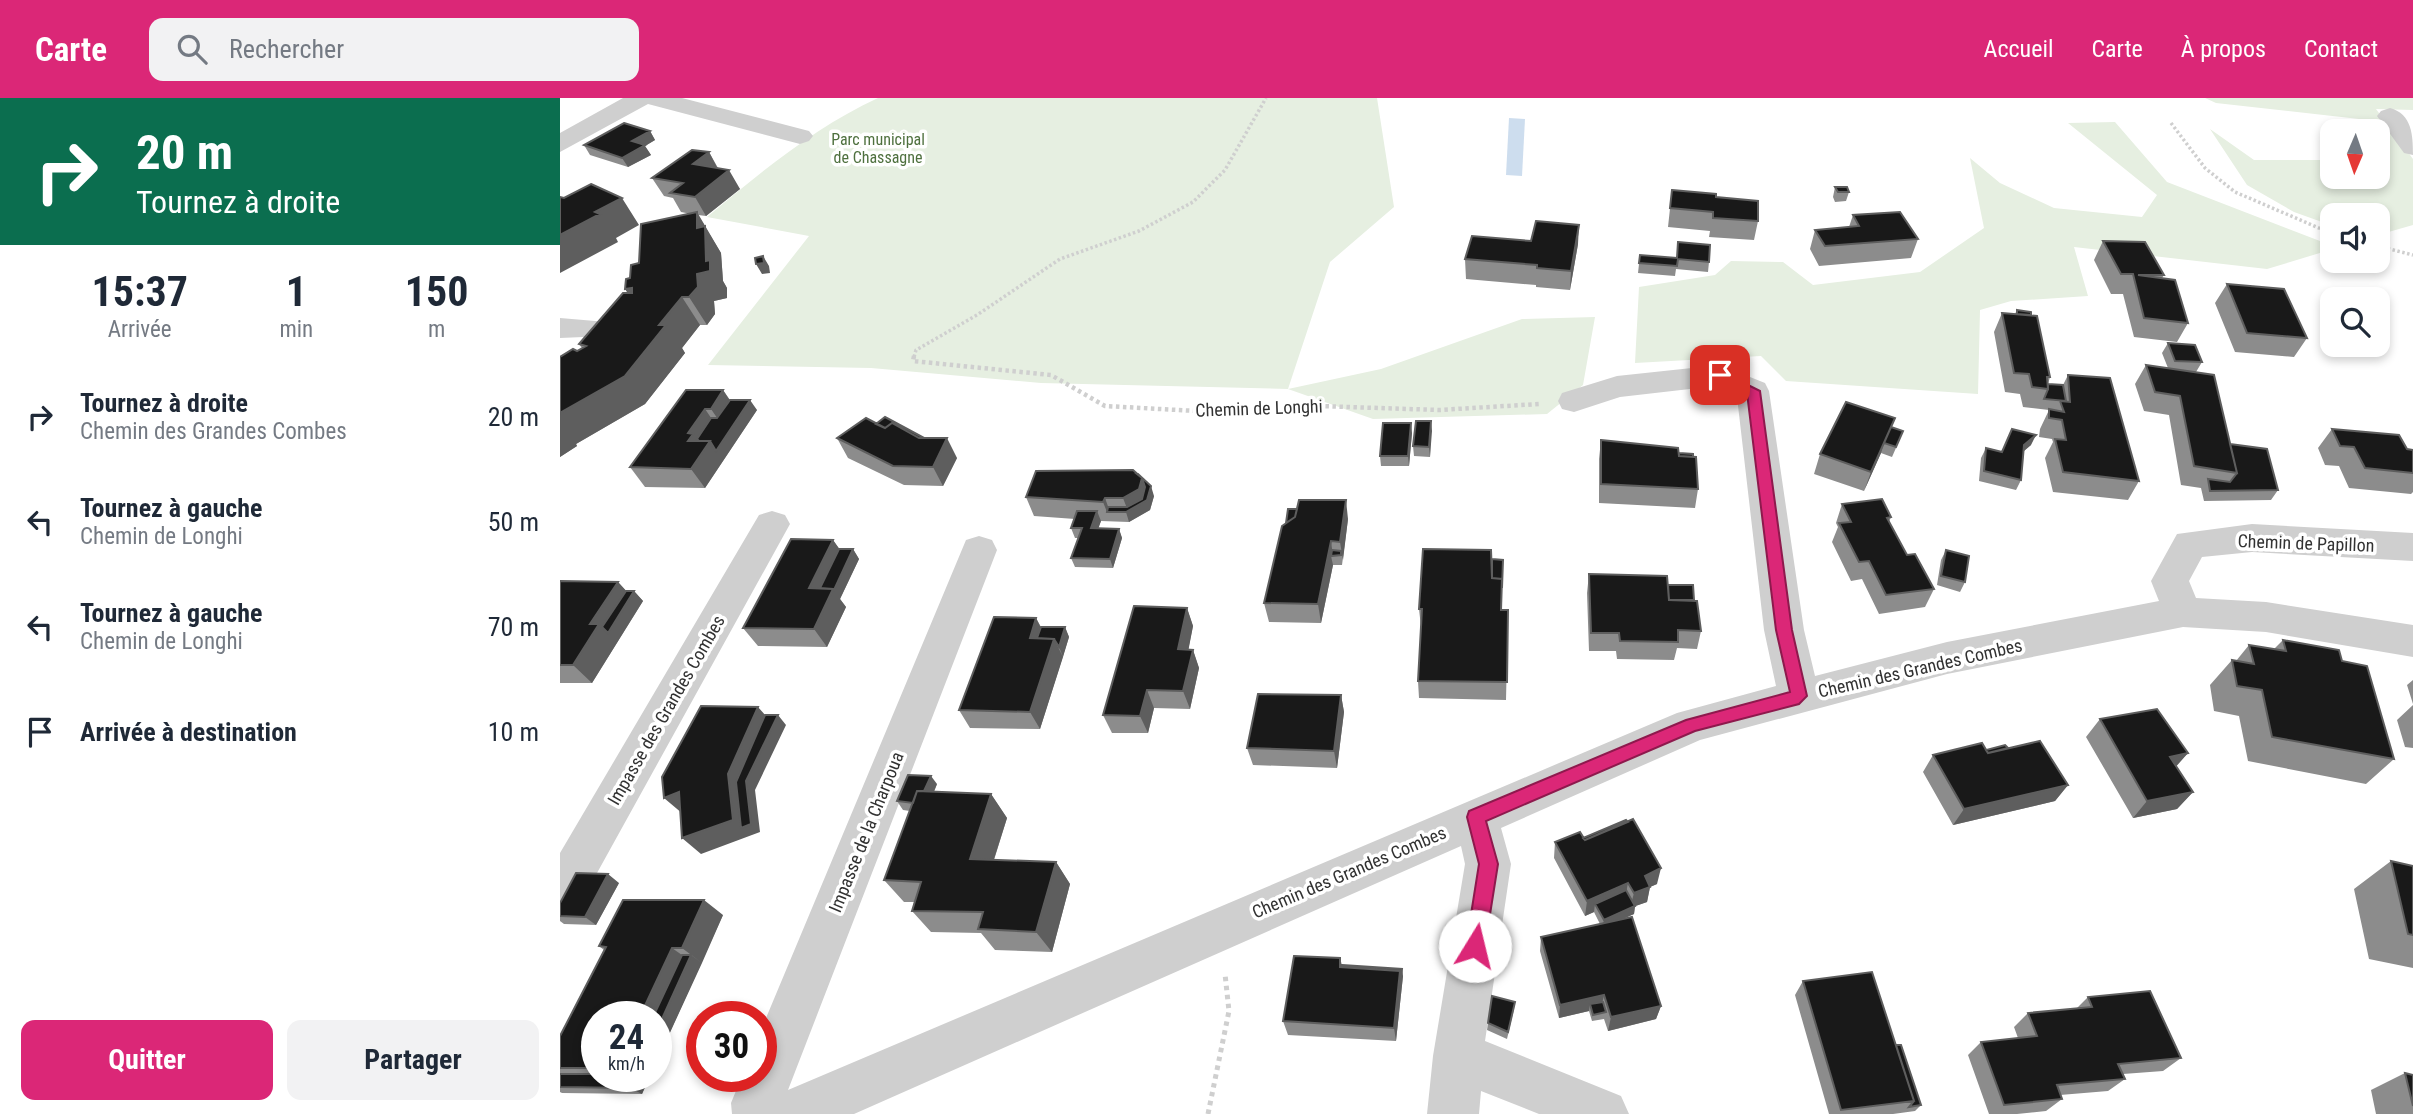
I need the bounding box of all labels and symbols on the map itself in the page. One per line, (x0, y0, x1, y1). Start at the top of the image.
north arrow (2320, 119, 2390, 189)
park label: Parc municipal de Chassagne (831, 130, 925, 167)
pin (1690, 345, 1750, 405)
street label: Chemin de Longhi (1195, 395, 1323, 421)
street label: Chemin de Papillon (2237, 530, 2375, 556)
street label: Impasse des Grandes Combes (603, 611, 729, 809)
street label: Chemin des Grandes Combes (1816, 634, 2024, 702)
street label: Impasse de la Charpoua (824, 749, 908, 915)
street label: Chemin des Grandes Combes (1249, 822, 1449, 922)
position arrow (1438, 909, 1512, 983)
speed limit sign: 30 (686, 1001, 777, 1092)

